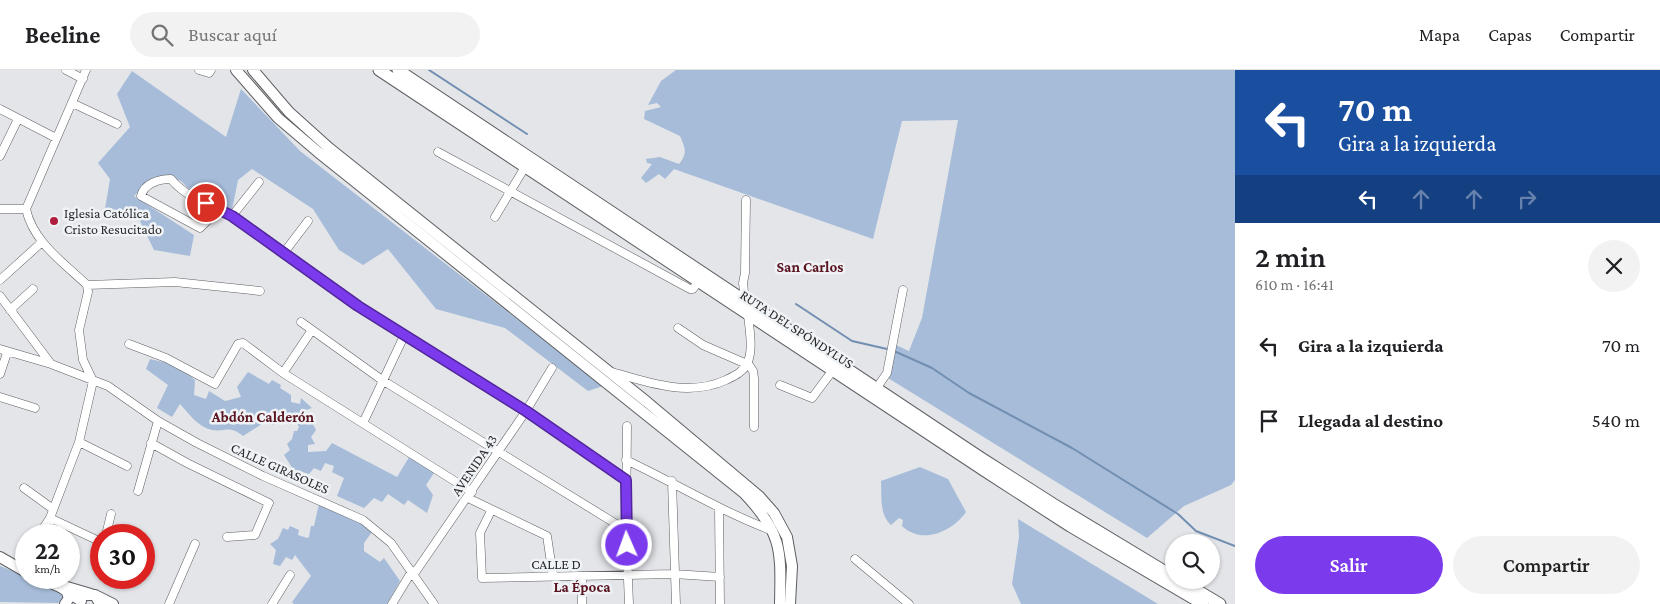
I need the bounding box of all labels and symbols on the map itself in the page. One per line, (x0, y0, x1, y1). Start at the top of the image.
pin (185, 182, 227, 224)
place label: Iglesia Católica Cristo Resucitado (64, 205, 162, 237)
marker: Iglesia Católica Cristo Resucitado (48, 215, 60, 227)
district label: San Carlos (777, 259, 843, 275)
street label: RUTA DEL SPÓNDYLUS (737, 286, 857, 372)
district label: Abdón Calderón (211, 409, 315, 425)
street label: AVENIDA 43 (448, 431, 500, 499)
street label: CALLE GIRASOLES (228, 439, 332, 497)
position arrow (600, 518, 652, 570)
speed limit sign: 30 (90, 524, 155, 589)
street label: CALLE D (531, 556, 581, 572)
district label: La Época (554, 579, 611, 595)

